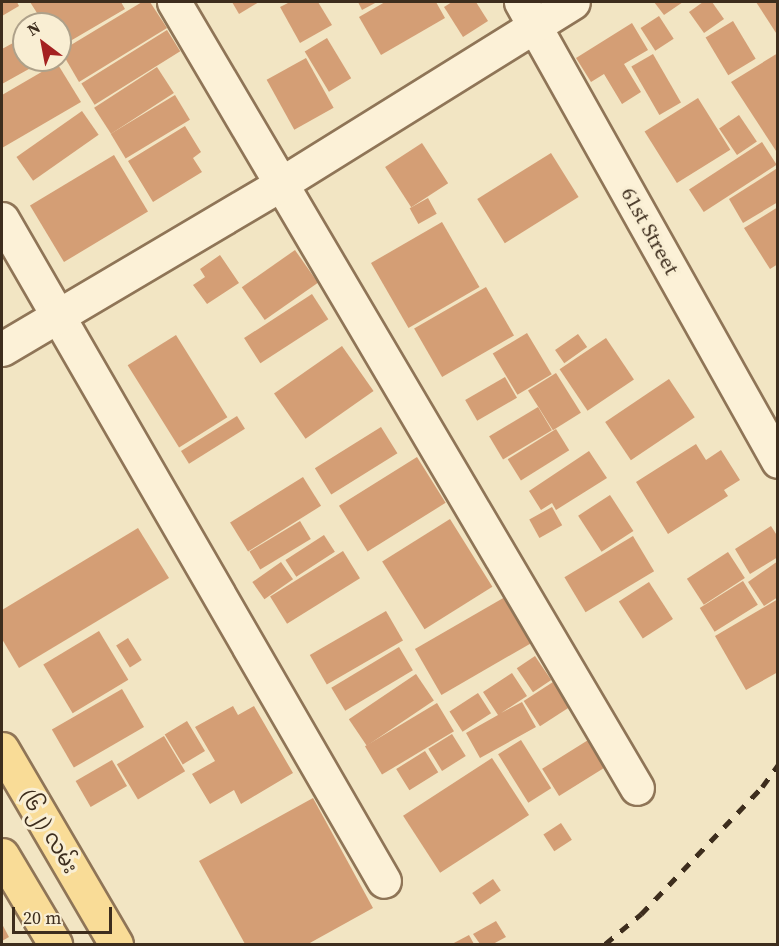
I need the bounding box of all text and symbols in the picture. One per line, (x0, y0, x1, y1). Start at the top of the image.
north arrow (12, 12, 72, 72)
text: N (23, 16, 44, 41)
street label: 61st Street (616, 183, 684, 279)
street label: (၆၂) လမ်း (15, 784, 83, 878)
scale bar (15, 895, 116, 933)
text: 20 m (23, 905, 61, 930)

